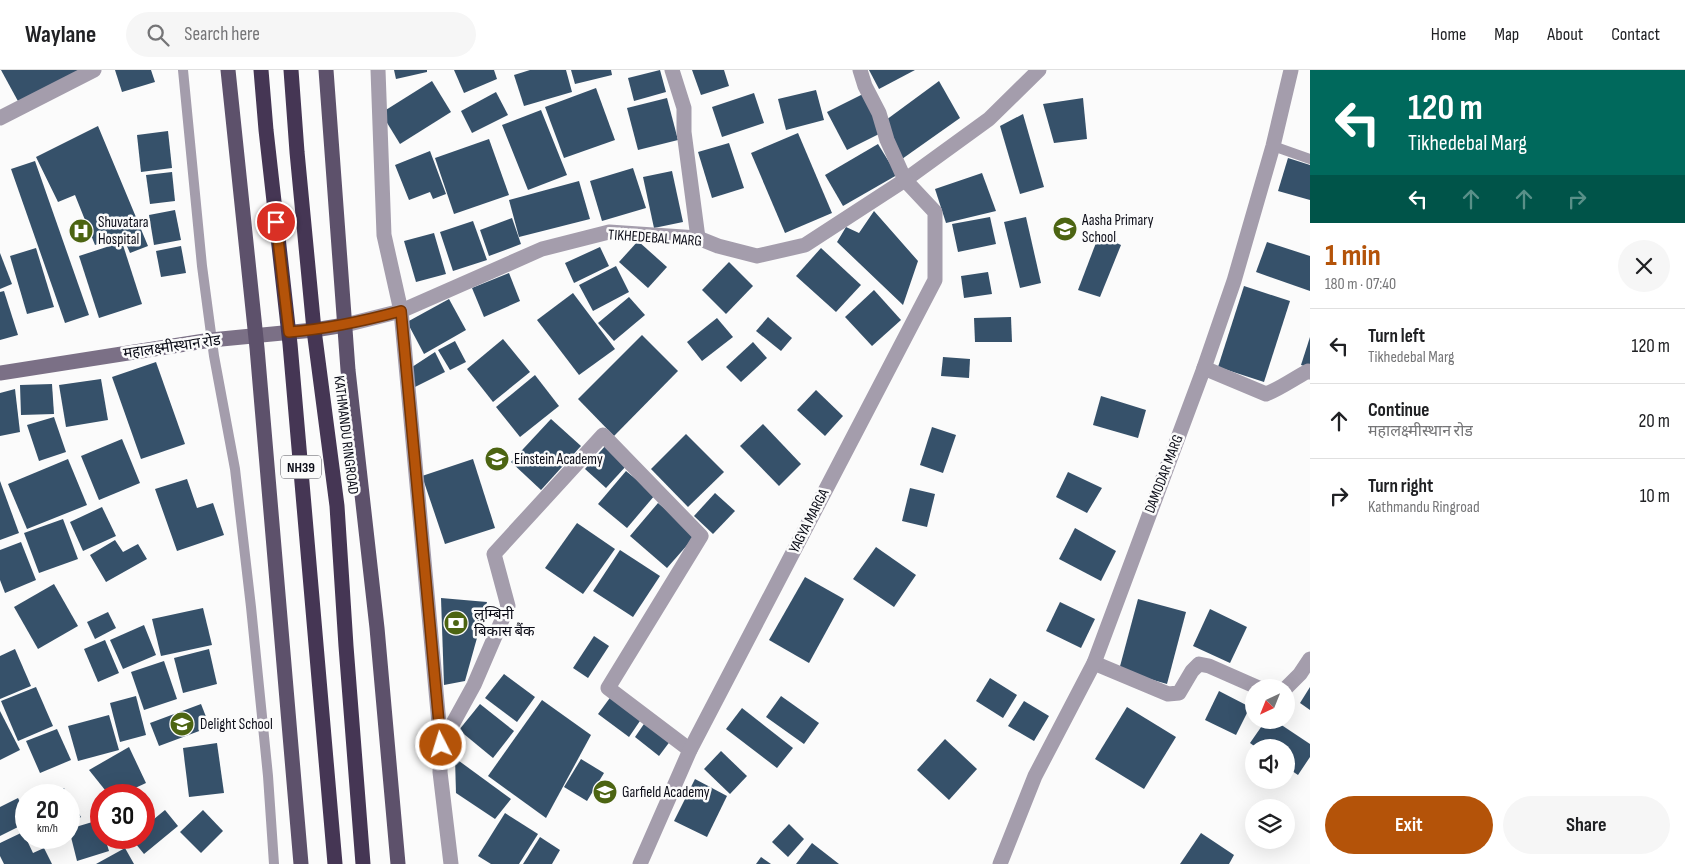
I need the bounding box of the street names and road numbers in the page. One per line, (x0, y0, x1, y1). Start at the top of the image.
street label: TIKHEDEBAL MARG (608, 225, 702, 251)
street label: महालक्ष्मीस्थान रोड (122, 331, 223, 363)
street label: KATHMANDU RINGROAD (329, 374, 363, 496)
street label: DAMODAR MARG (1140, 432, 1188, 516)
road number: NH39 (281, 456, 321, 478)
street label: YAGYA MARGA (785, 485, 834, 556)

